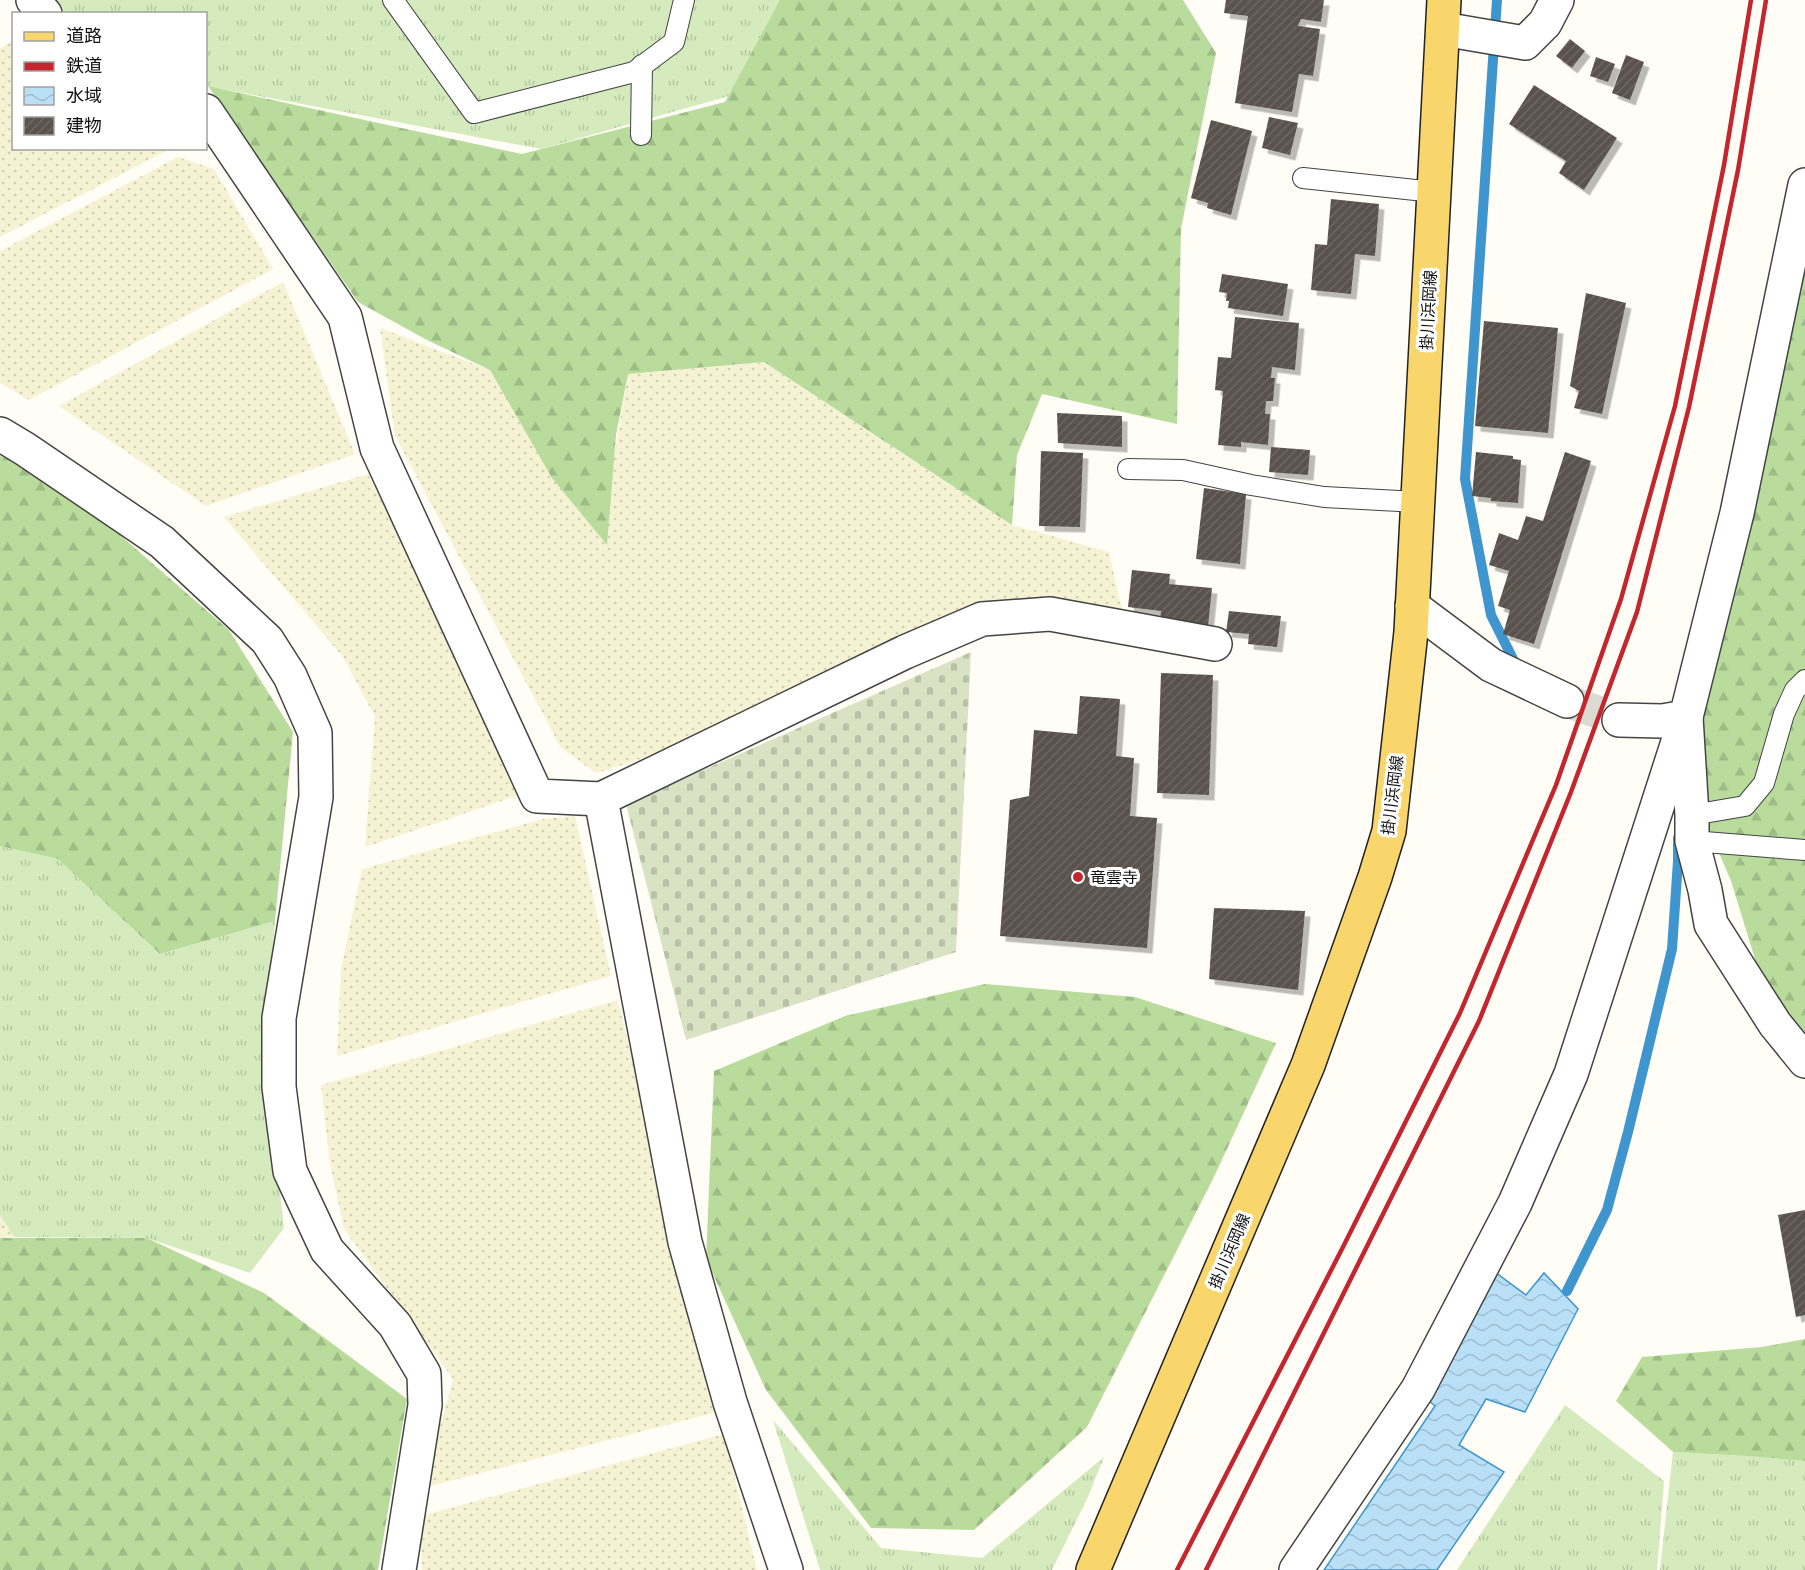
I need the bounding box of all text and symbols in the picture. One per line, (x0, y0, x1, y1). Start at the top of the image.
legend (12, 12, 207, 150)
text: 道路 (66, 24, 102, 47)
text: 鉄道 (66, 54, 102, 77)
text: 水域 (66, 84, 102, 107)
text: 建物 (66, 114, 102, 137)
street label: 掛川浜岡線 (1416, 270, 1440, 350)
street label: 掛川浜岡線 (1377, 754, 1407, 836)
place label: 竜雲寺 (1090, 867, 1138, 887)
marker: 竜雲寺 (1071, 870, 1085, 884)
street label: 掛川浜岡線 (1204, 1210, 1254, 1292)

